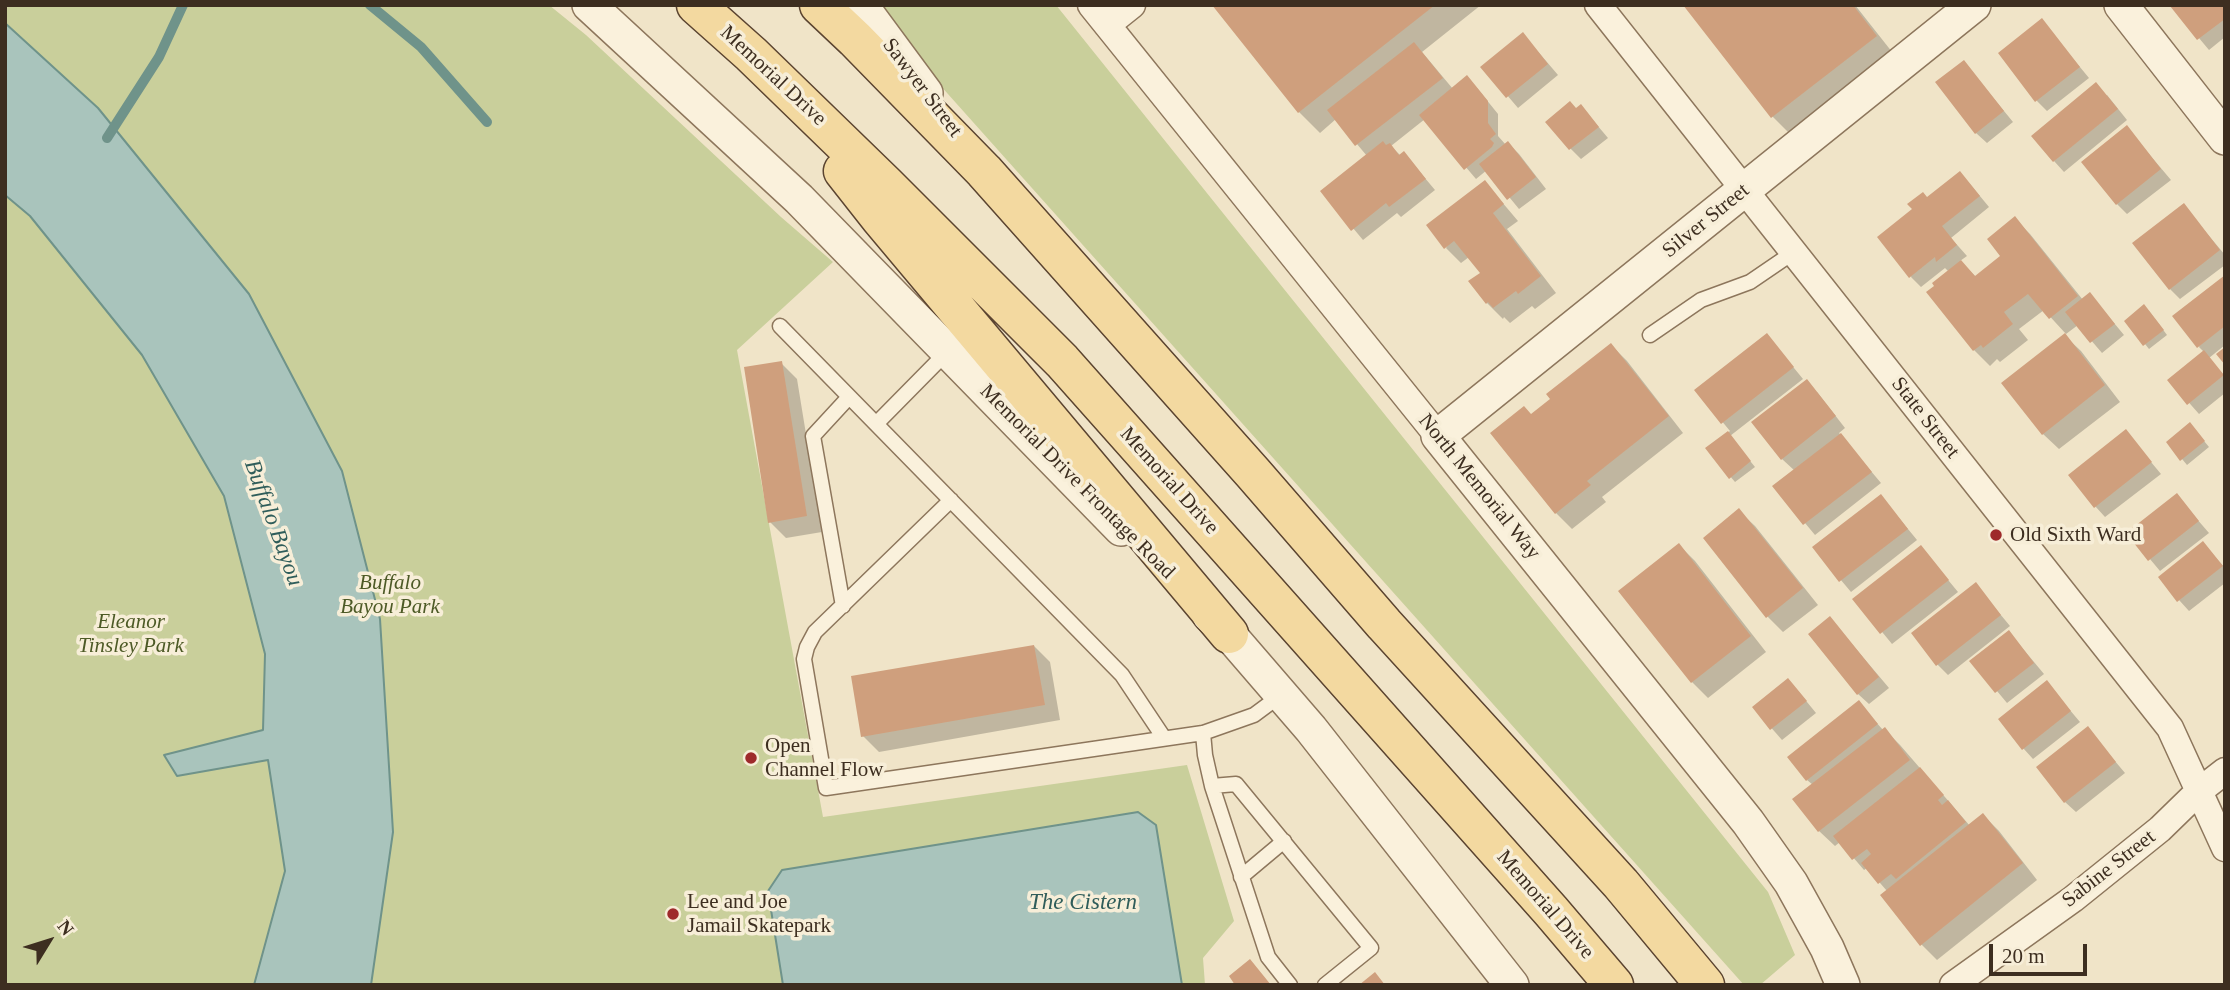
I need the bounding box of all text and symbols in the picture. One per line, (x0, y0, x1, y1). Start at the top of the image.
street label: Memorial Drive (715, 20, 831, 132)
street label: Sawyer Street (877, 34, 967, 142)
street label: Silver Street (1658, 178, 1754, 264)
street label: State Street (1885, 372, 1965, 464)
street label: Memorial Drive Frontage Road (974, 379, 1180, 585)
street label: North Memorial Way (1412, 409, 1546, 565)
street label: Memorial Drive (1114, 422, 1224, 540)
water label: Buffalo Bayou (237, 456, 309, 590)
place label: Old Sixth Ward (2010, 522, 2141, 548)
marker: Old Sixth Ward (1988, 527, 2004, 543)
park label: Buffalo Bayou Park (340, 570, 440, 620)
park label: Eleanor Tinsley Park (78, 609, 184, 659)
place label: Open Channel Flow (765, 733, 883, 783)
marker: Open Channel Flow (743, 750, 759, 766)
street label: Sabine Street (2057, 825, 2161, 913)
street label: Memorial Drive (1491, 845, 1599, 965)
place label: Lee and Joe Jamail Skatepark (687, 889, 831, 939)
water label: The Cistern (1029, 889, 1137, 917)
north arrow (14, 906, 84, 976)
marker: Lee and Joe Jamail Skatepark (665, 906, 681, 922)
text: N (53, 916, 78, 940)
scale bar (1992, 930, 2090, 974)
text: 20 m (2002, 944, 2045, 968)

